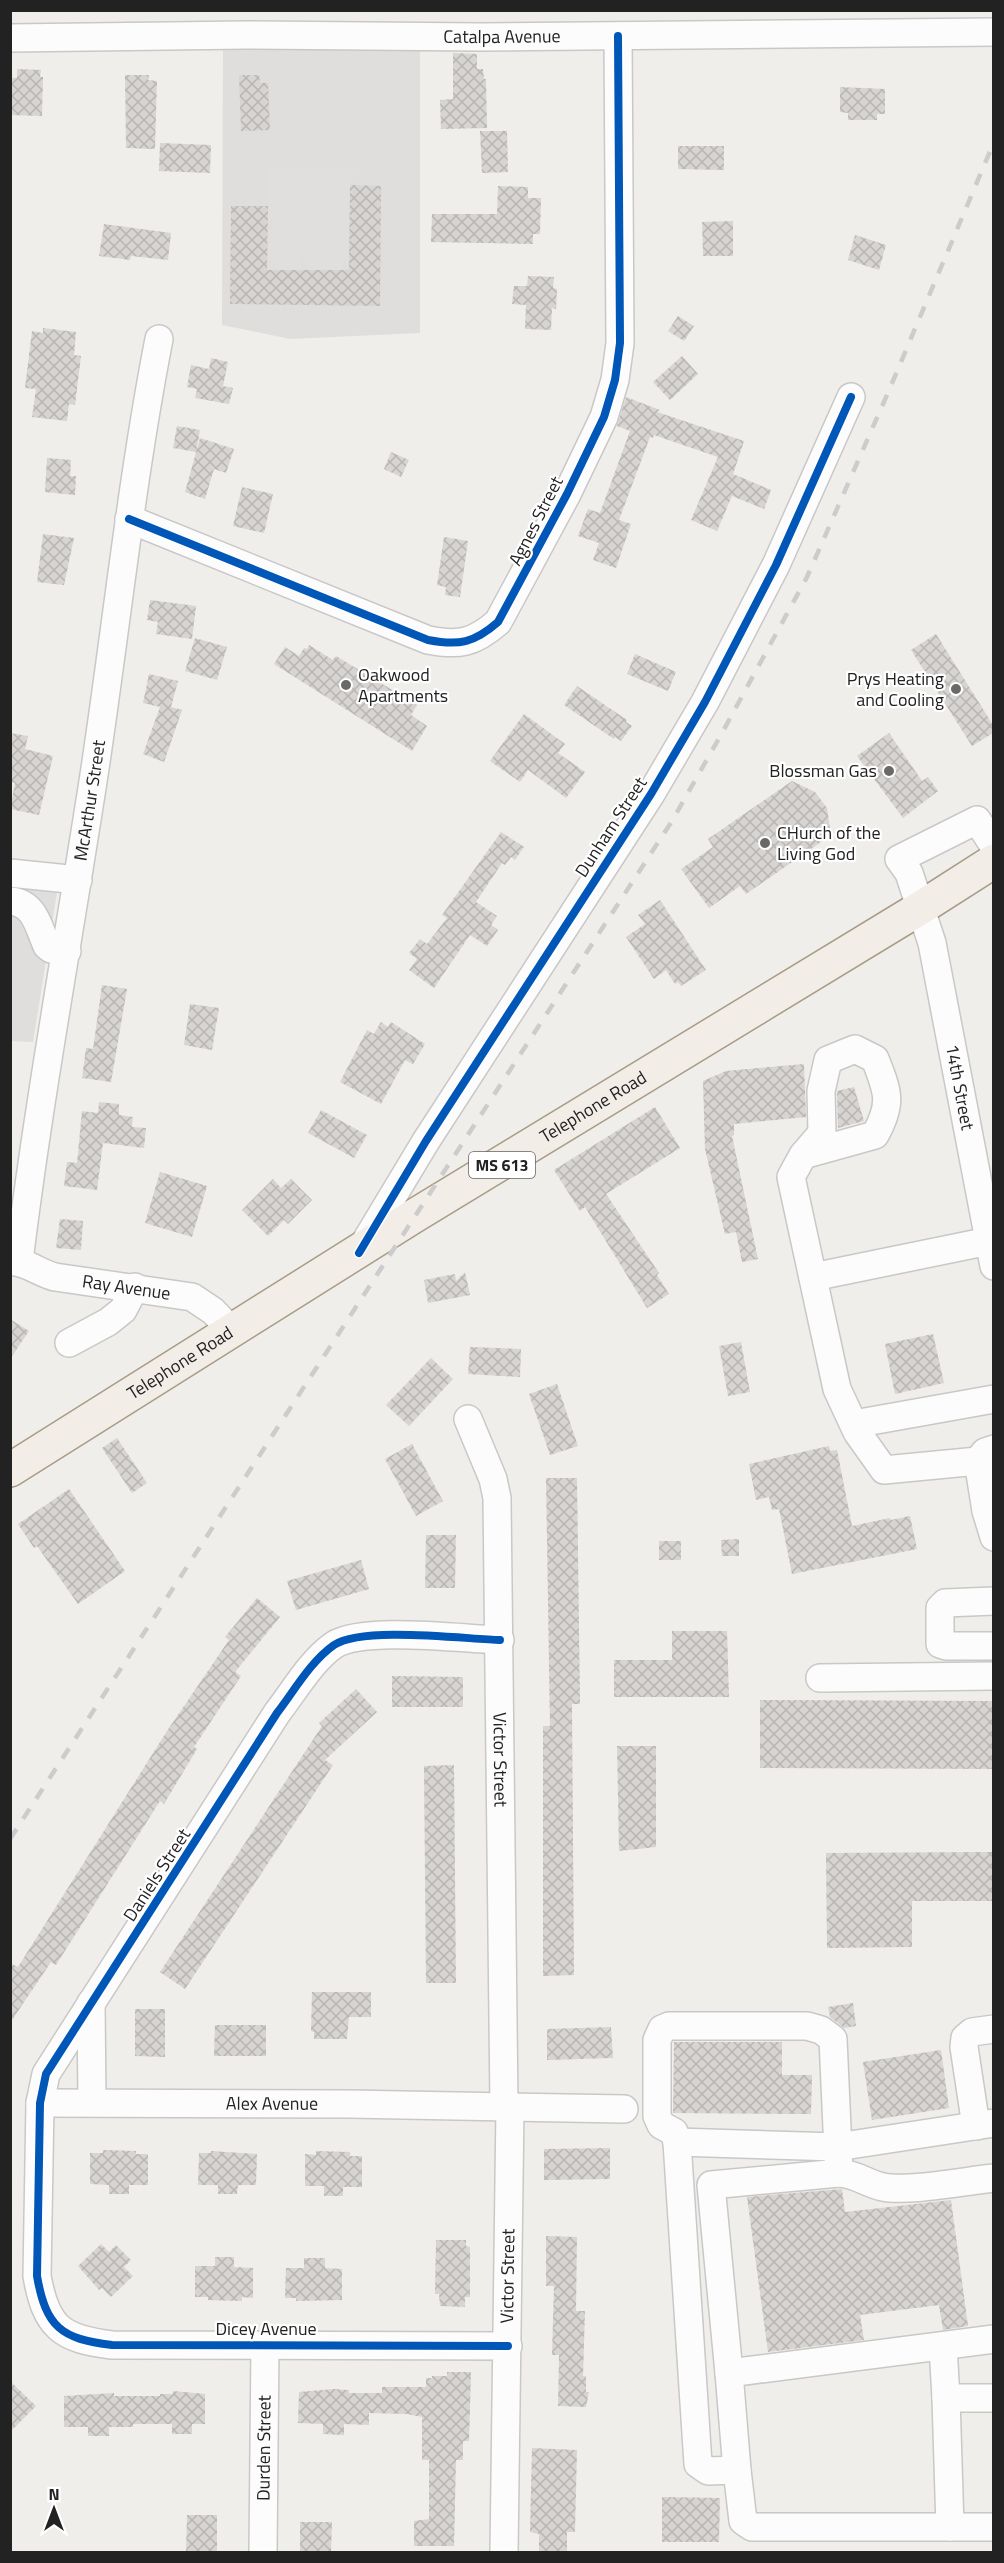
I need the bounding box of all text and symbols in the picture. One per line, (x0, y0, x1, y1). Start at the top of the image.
street label: Catalpa Avenue (443, 22, 561, 50)
street label: Agnes Street (501, 471, 570, 570)
place label: Oakwood Apartments (358, 661, 448, 709)
place label: Prys Heating and Cooling (847, 665, 944, 713)
marker: Oakwood Apartments (339, 678, 353, 692)
marker: Prys Heating and Cooling (949, 682, 963, 696)
street label: McArthur Street (67, 737, 112, 863)
place label: Blossman Gas (769, 757, 877, 784)
marker: Blossman Gas (882, 764, 896, 778)
street label: Dunham Street (568, 771, 654, 882)
place label: CHurch of the Living God (777, 819, 881, 867)
marker: CHurch of the Living God (758, 836, 772, 850)
street label: 14th Street (939, 1042, 982, 1133)
street label: Telephone Road (534, 1064, 652, 1149)
road number: MS 613 (469, 1152, 535, 1178)
street label: Ray Avenue (80, 1267, 172, 1307)
street label: Telephone Road (122, 1319, 238, 1406)
street label: Victor Street (486, 1712, 515, 1808)
street label: Daniels Street (116, 1822, 197, 1927)
street label: Alex Avenue (226, 2090, 318, 2117)
street label: Victor Street (493, 2228, 521, 2324)
street label: Dicey Avenue (215, 2315, 317, 2342)
street label: Durden Street (249, 2394, 278, 2501)
north arrow (24, 2479, 84, 2539)
text: N (48, 2482, 60, 2506)

